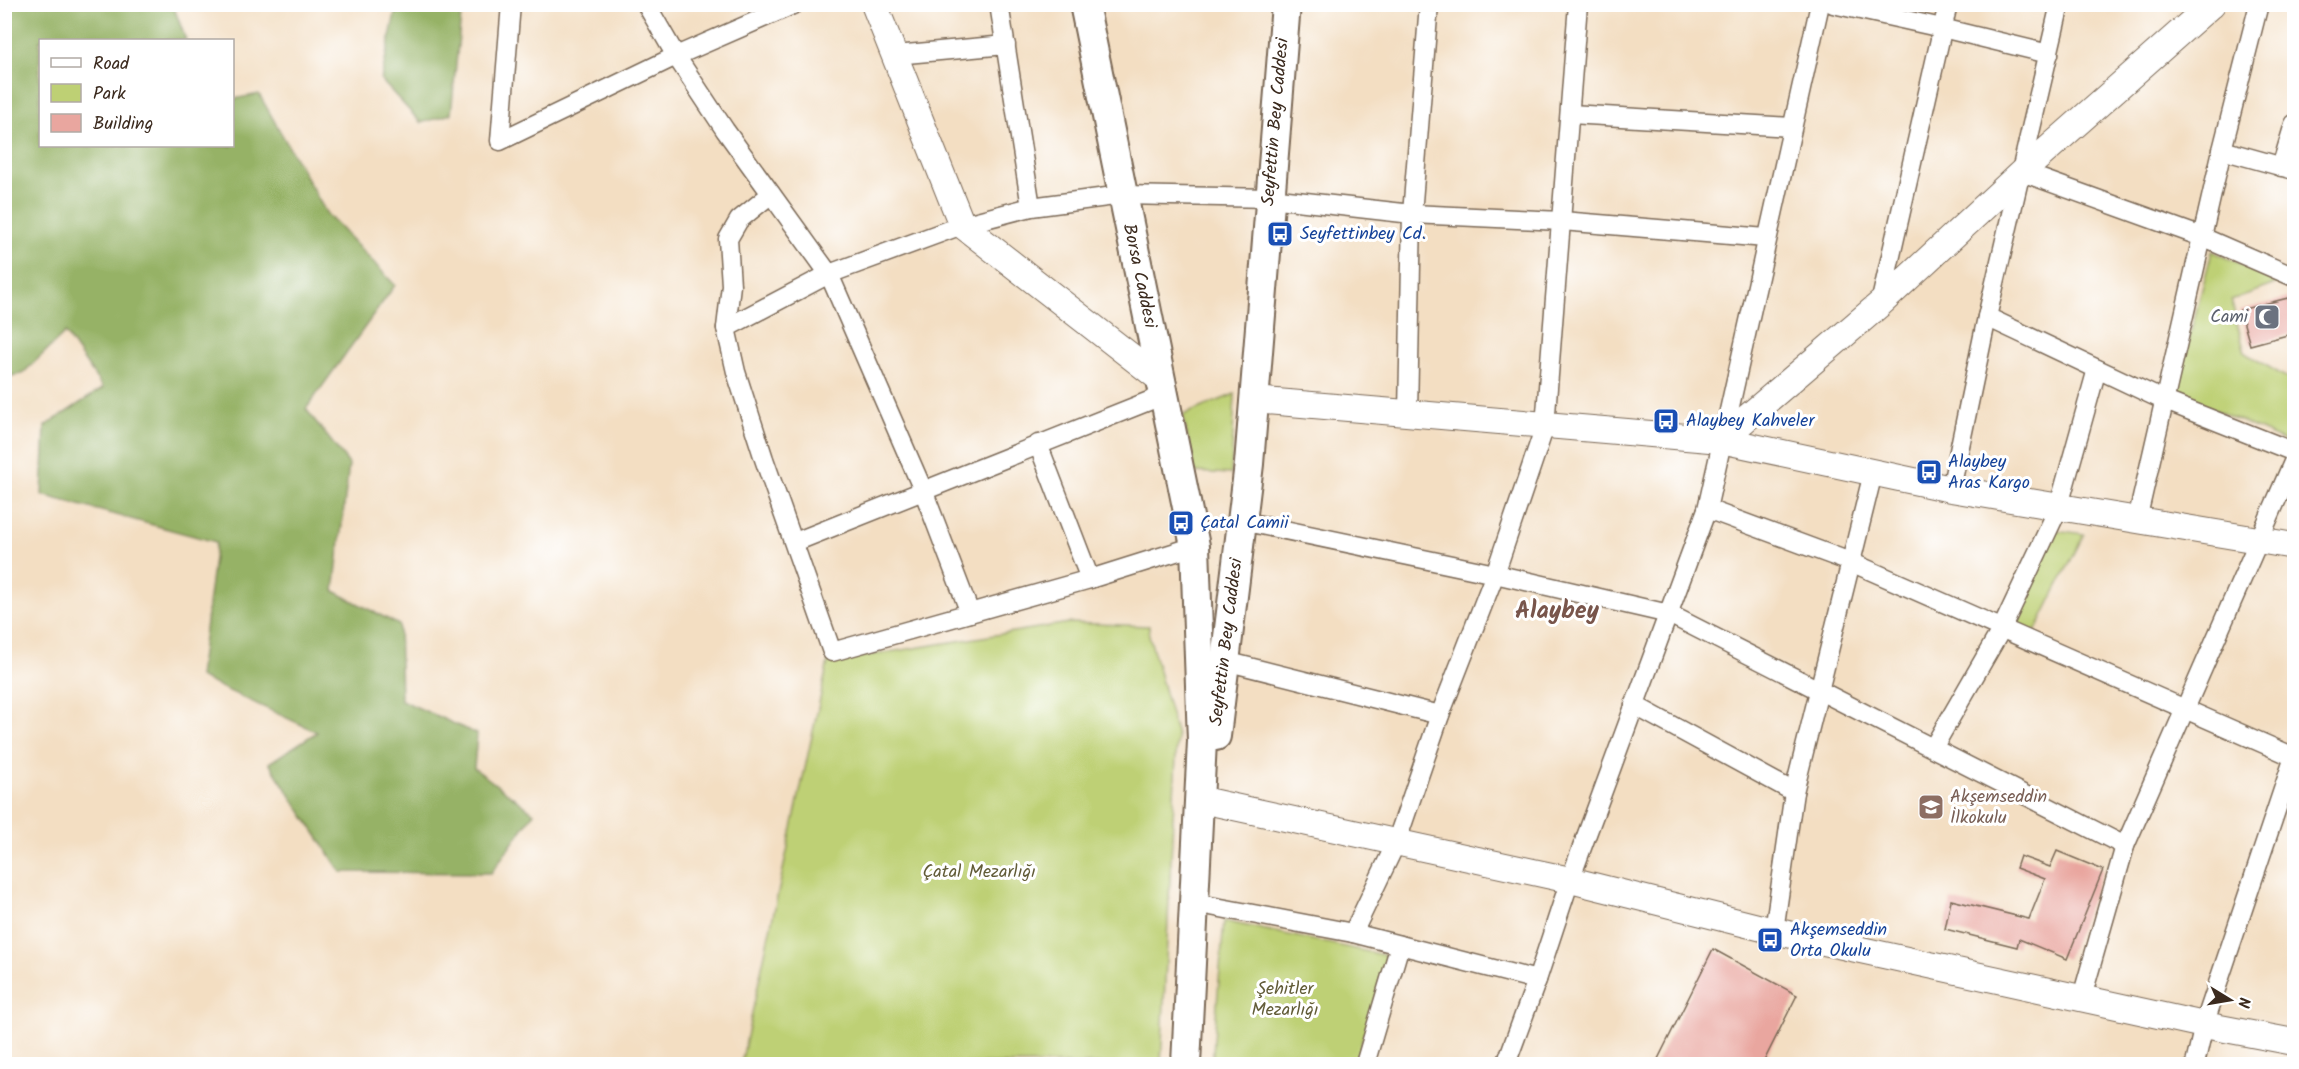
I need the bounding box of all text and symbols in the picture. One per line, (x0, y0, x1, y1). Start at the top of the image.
street label: Seyfettin Bey Caddesi (1254, 36, 1298, 207)
legend (39, 39, 234, 147)
text: Road (93, 50, 130, 79)
text: Park (93, 80, 126, 109)
text: Building (93, 110, 153, 139)
bus stop icon: Seyfettinbey Cd. (1265, 219, 1295, 249)
place label: Seyfettinbey Cd. (1300, 220, 1426, 249)
street label: Borsa Caddesi (1114, 221, 1164, 332)
mosque icon: Cami (2252, 302, 2282, 332)
place label: Cami (2210, 303, 2249, 332)
bus stop icon: Alaybey Kahveler (1651, 406, 1681, 436)
place label: Alaybey Kahveler (1686, 407, 1815, 436)
place label: Alaybey Aras Kargo (1948, 448, 2030, 498)
bus stop icon: Alaybey Aras Kargo (1914, 457, 1944, 487)
bus stop icon: Çatal Camii (1166, 508, 1196, 538)
place label: Çatal Camii (1200, 509, 1289, 538)
street label: Seyfettin Bey Caddesi (1202, 556, 1252, 727)
district label: Alaybey (1515, 592, 1600, 631)
place label: Akşemseddin İlkokulu (1950, 783, 2047, 833)
school or university icon: Akşemseddin İlkokulu (1916, 792, 1946, 822)
park label: Çatal Mezarlığı (922, 858, 1036, 887)
place label: Akşemseddin Orta Okulu (1790, 916, 1887, 966)
bus stop icon: Akşemseddin Orta Okulu (1755, 925, 1785, 955)
north arrow (2200, 970, 2260, 1030)
park label: Şehitler Mezarlığı (1252, 975, 1318, 1025)
text: N (2230, 995, 2256, 1010)

